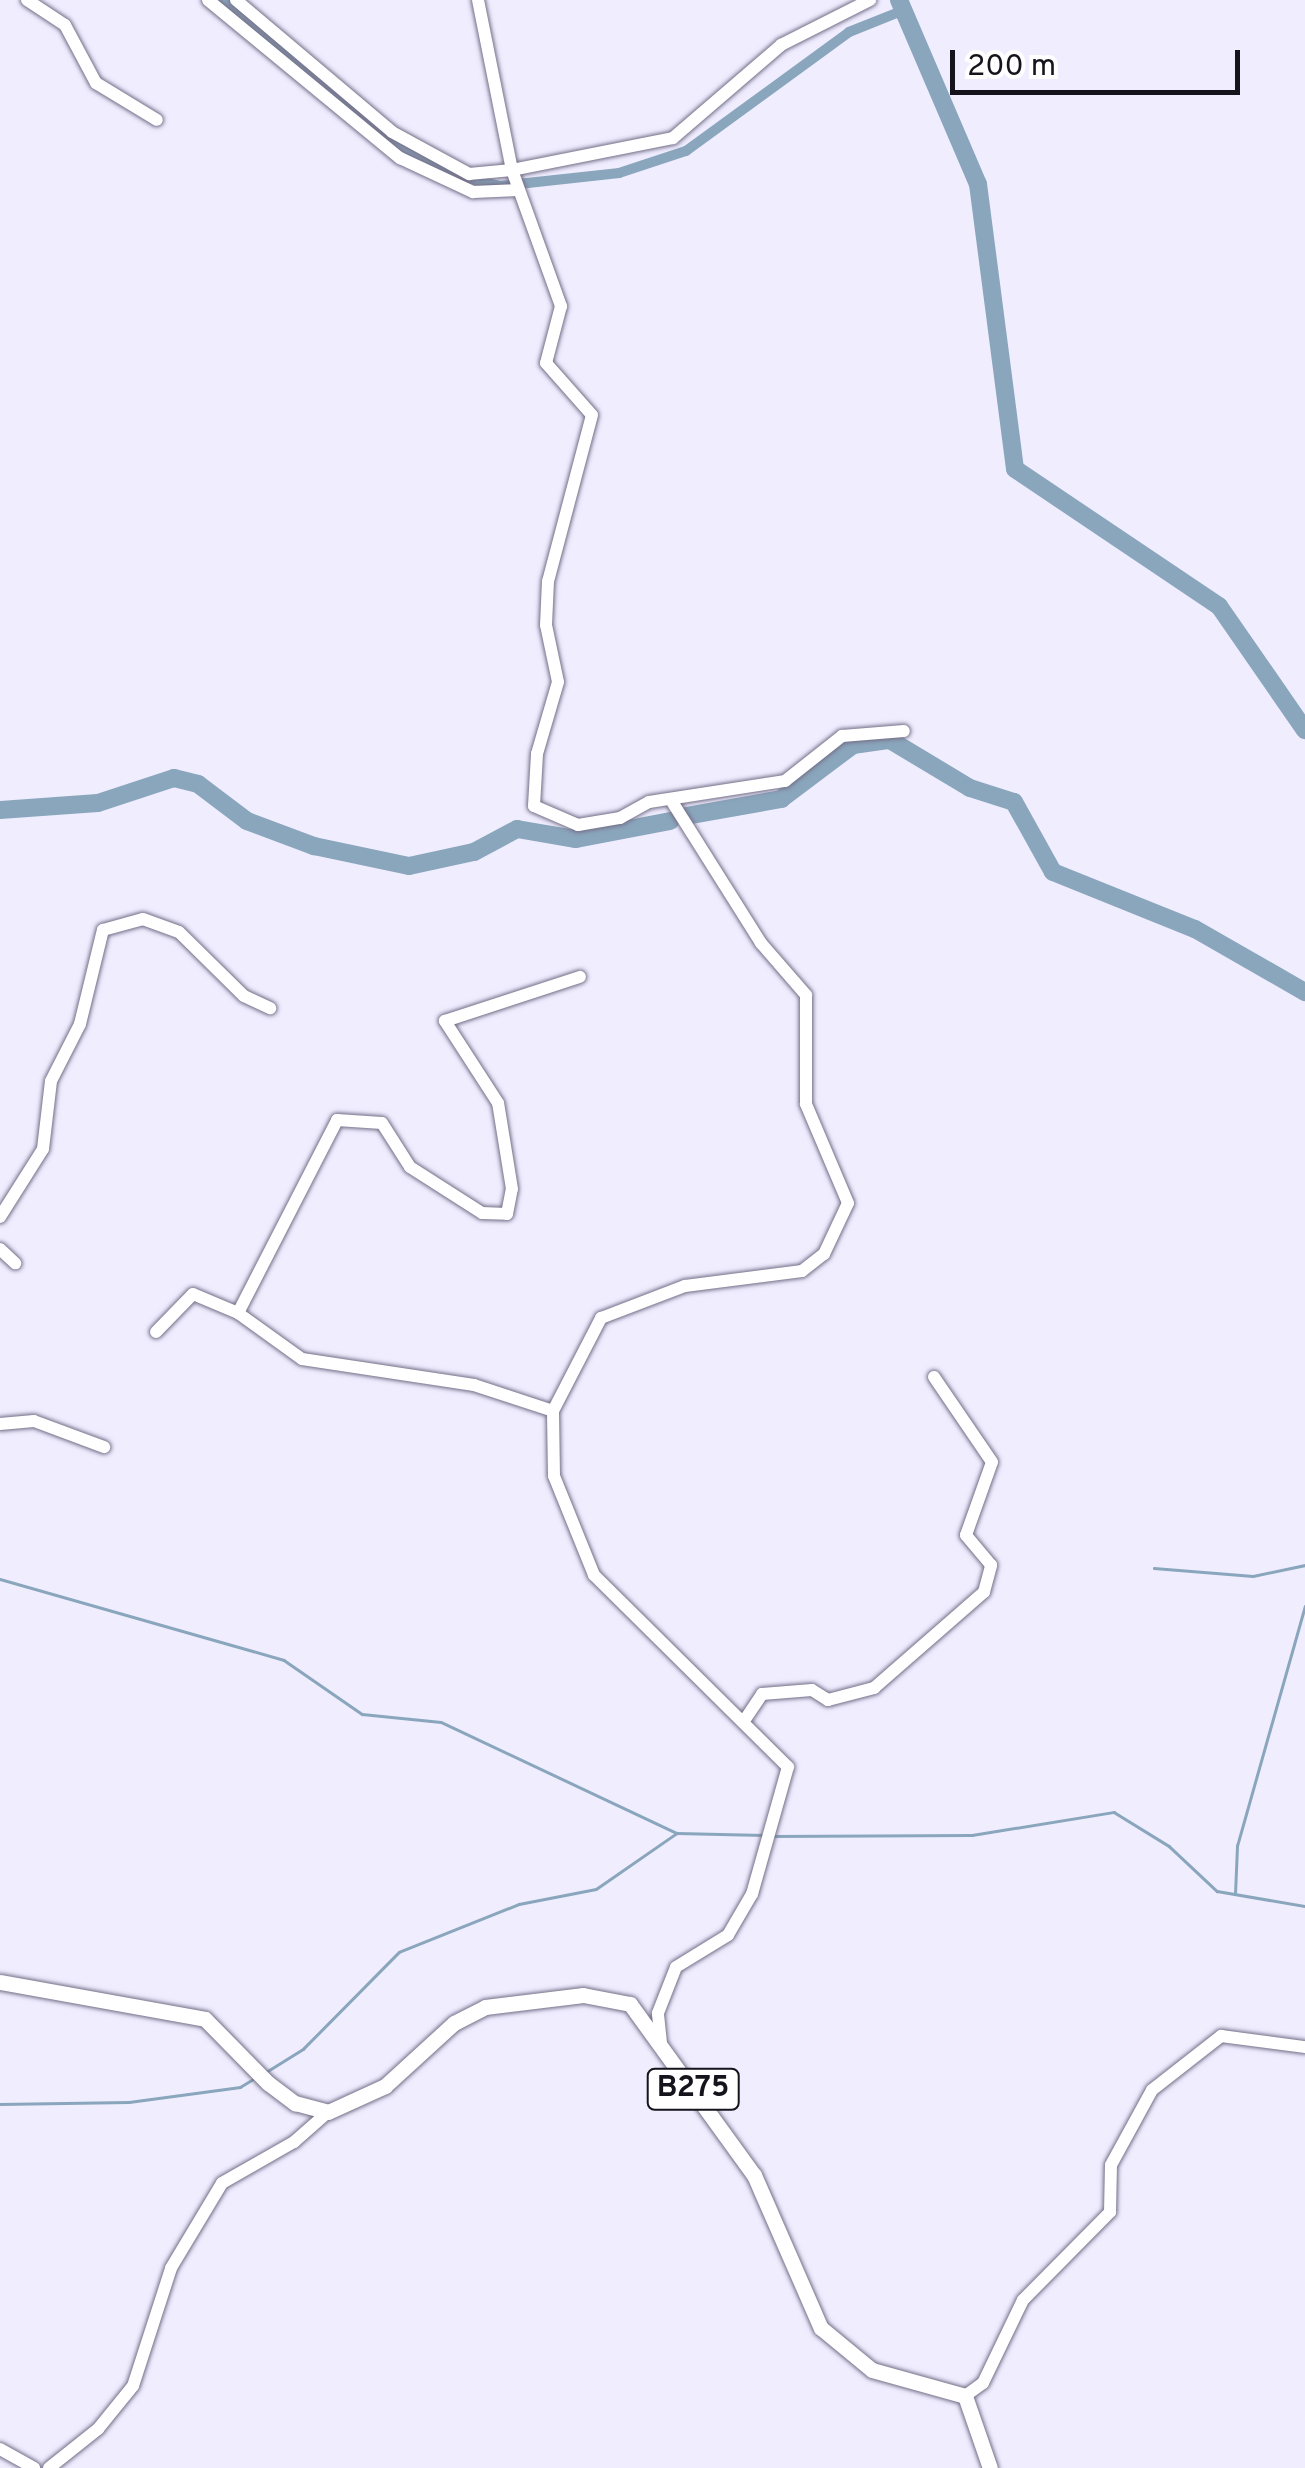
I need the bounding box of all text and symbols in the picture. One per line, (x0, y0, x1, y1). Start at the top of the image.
scale bar (955, 30, 1245, 92)
text: 200 m (967, 49, 1056, 86)
road number: B275 (646, 2064, 740, 2114)

